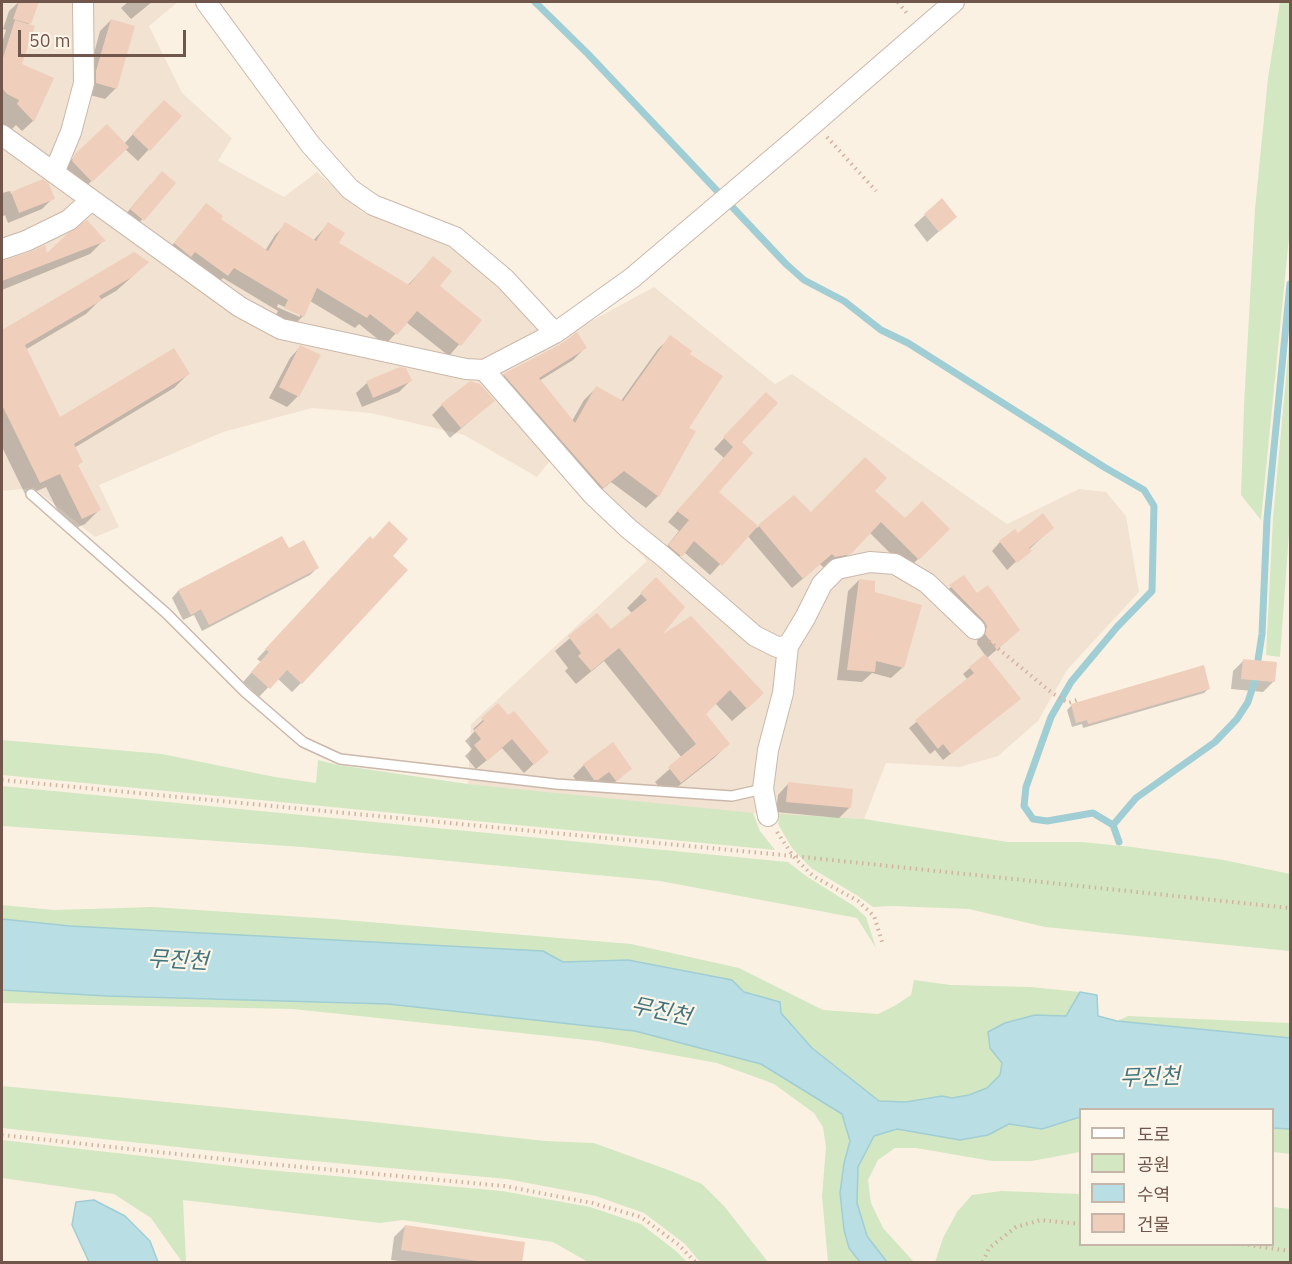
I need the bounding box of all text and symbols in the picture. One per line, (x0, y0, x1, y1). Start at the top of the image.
scale bar (21, 18, 189, 56)
text: 50 m (29, 29, 71, 52)
water label: 무진천 (147, 946, 209, 976)
water label: 무진천 (629, 993, 693, 1031)
water label: 무진천 (1119, 1064, 1181, 1092)
legend (1079, 1108, 1274, 1246)
text: 도로 (1137, 1123, 1170, 1146)
text: 공원 (1137, 1153, 1170, 1176)
text: 수역 (1137, 1183, 1170, 1206)
text: 건물 (1137, 1213, 1170, 1236)

